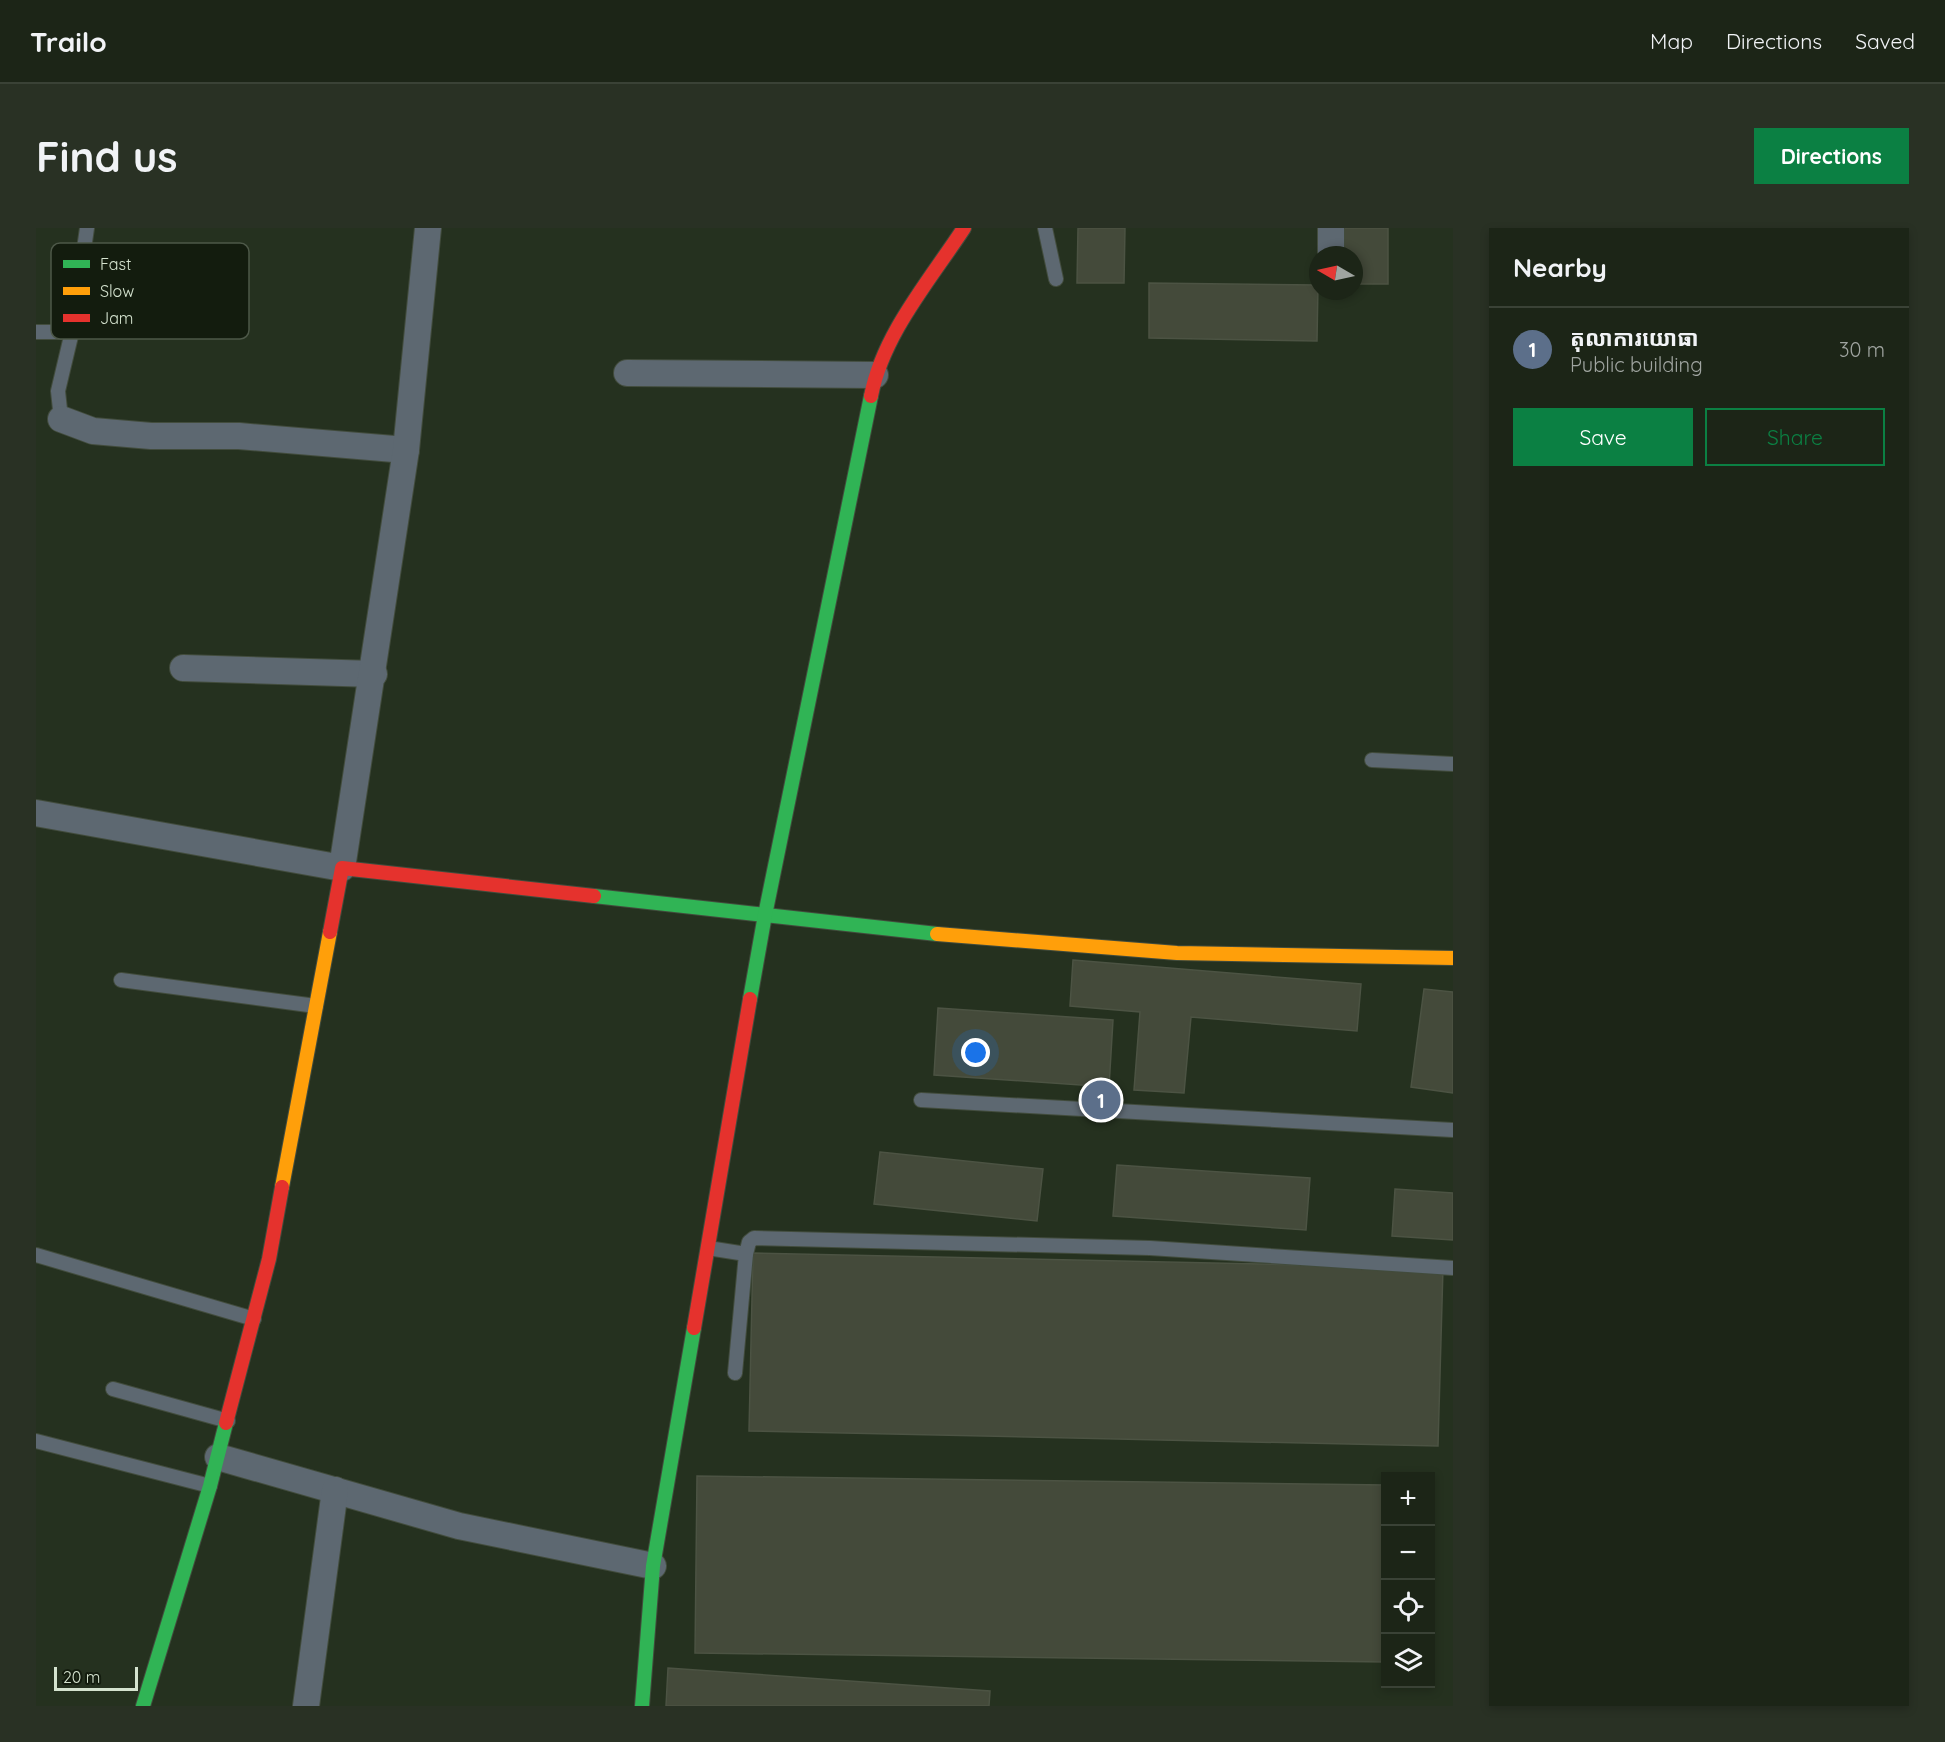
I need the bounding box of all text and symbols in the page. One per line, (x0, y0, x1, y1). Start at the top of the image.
text: Trailo (30, 24, 107, 59)
text: Map (1650, 28, 1693, 54)
text: Directions (1726, 28, 1822, 54)
text: Saved (1855, 28, 1915, 54)
button: Directions (1754, 128, 1909, 184)
text: Find us (36, 130, 178, 183)
legend (51, 243, 249, 339)
north arrow (1309, 246, 1363, 300)
text: Nearby (1513, 251, 1607, 284)
text: Fast (100, 254, 131, 274)
text: Slow (100, 281, 134, 301)
text: Jam (100, 308, 133, 328)
text: តុលាការយោធា (1570, 324, 1699, 352)
text: 1 (1529, 337, 1536, 362)
text: 30 m (1839, 337, 1885, 362)
text: Public building (1570, 352, 1703, 377)
button: Save (1513, 408, 1693, 466)
button: Share (1705, 408, 1885, 466)
your location (961, 1038, 990, 1067)
pin: 1 (1082, 1078, 1120, 1122)
map controls (1381, 1472, 1435, 1688)
button: + (1381, 1472, 1435, 1526)
button: − (1381, 1526, 1435, 1580)
button: locate (1381, 1580, 1435, 1634)
button: layers (1381, 1634, 1435, 1688)
scale bar (54, 1664, 138, 1692)
text: 20 m (63, 1667, 100, 1687)

